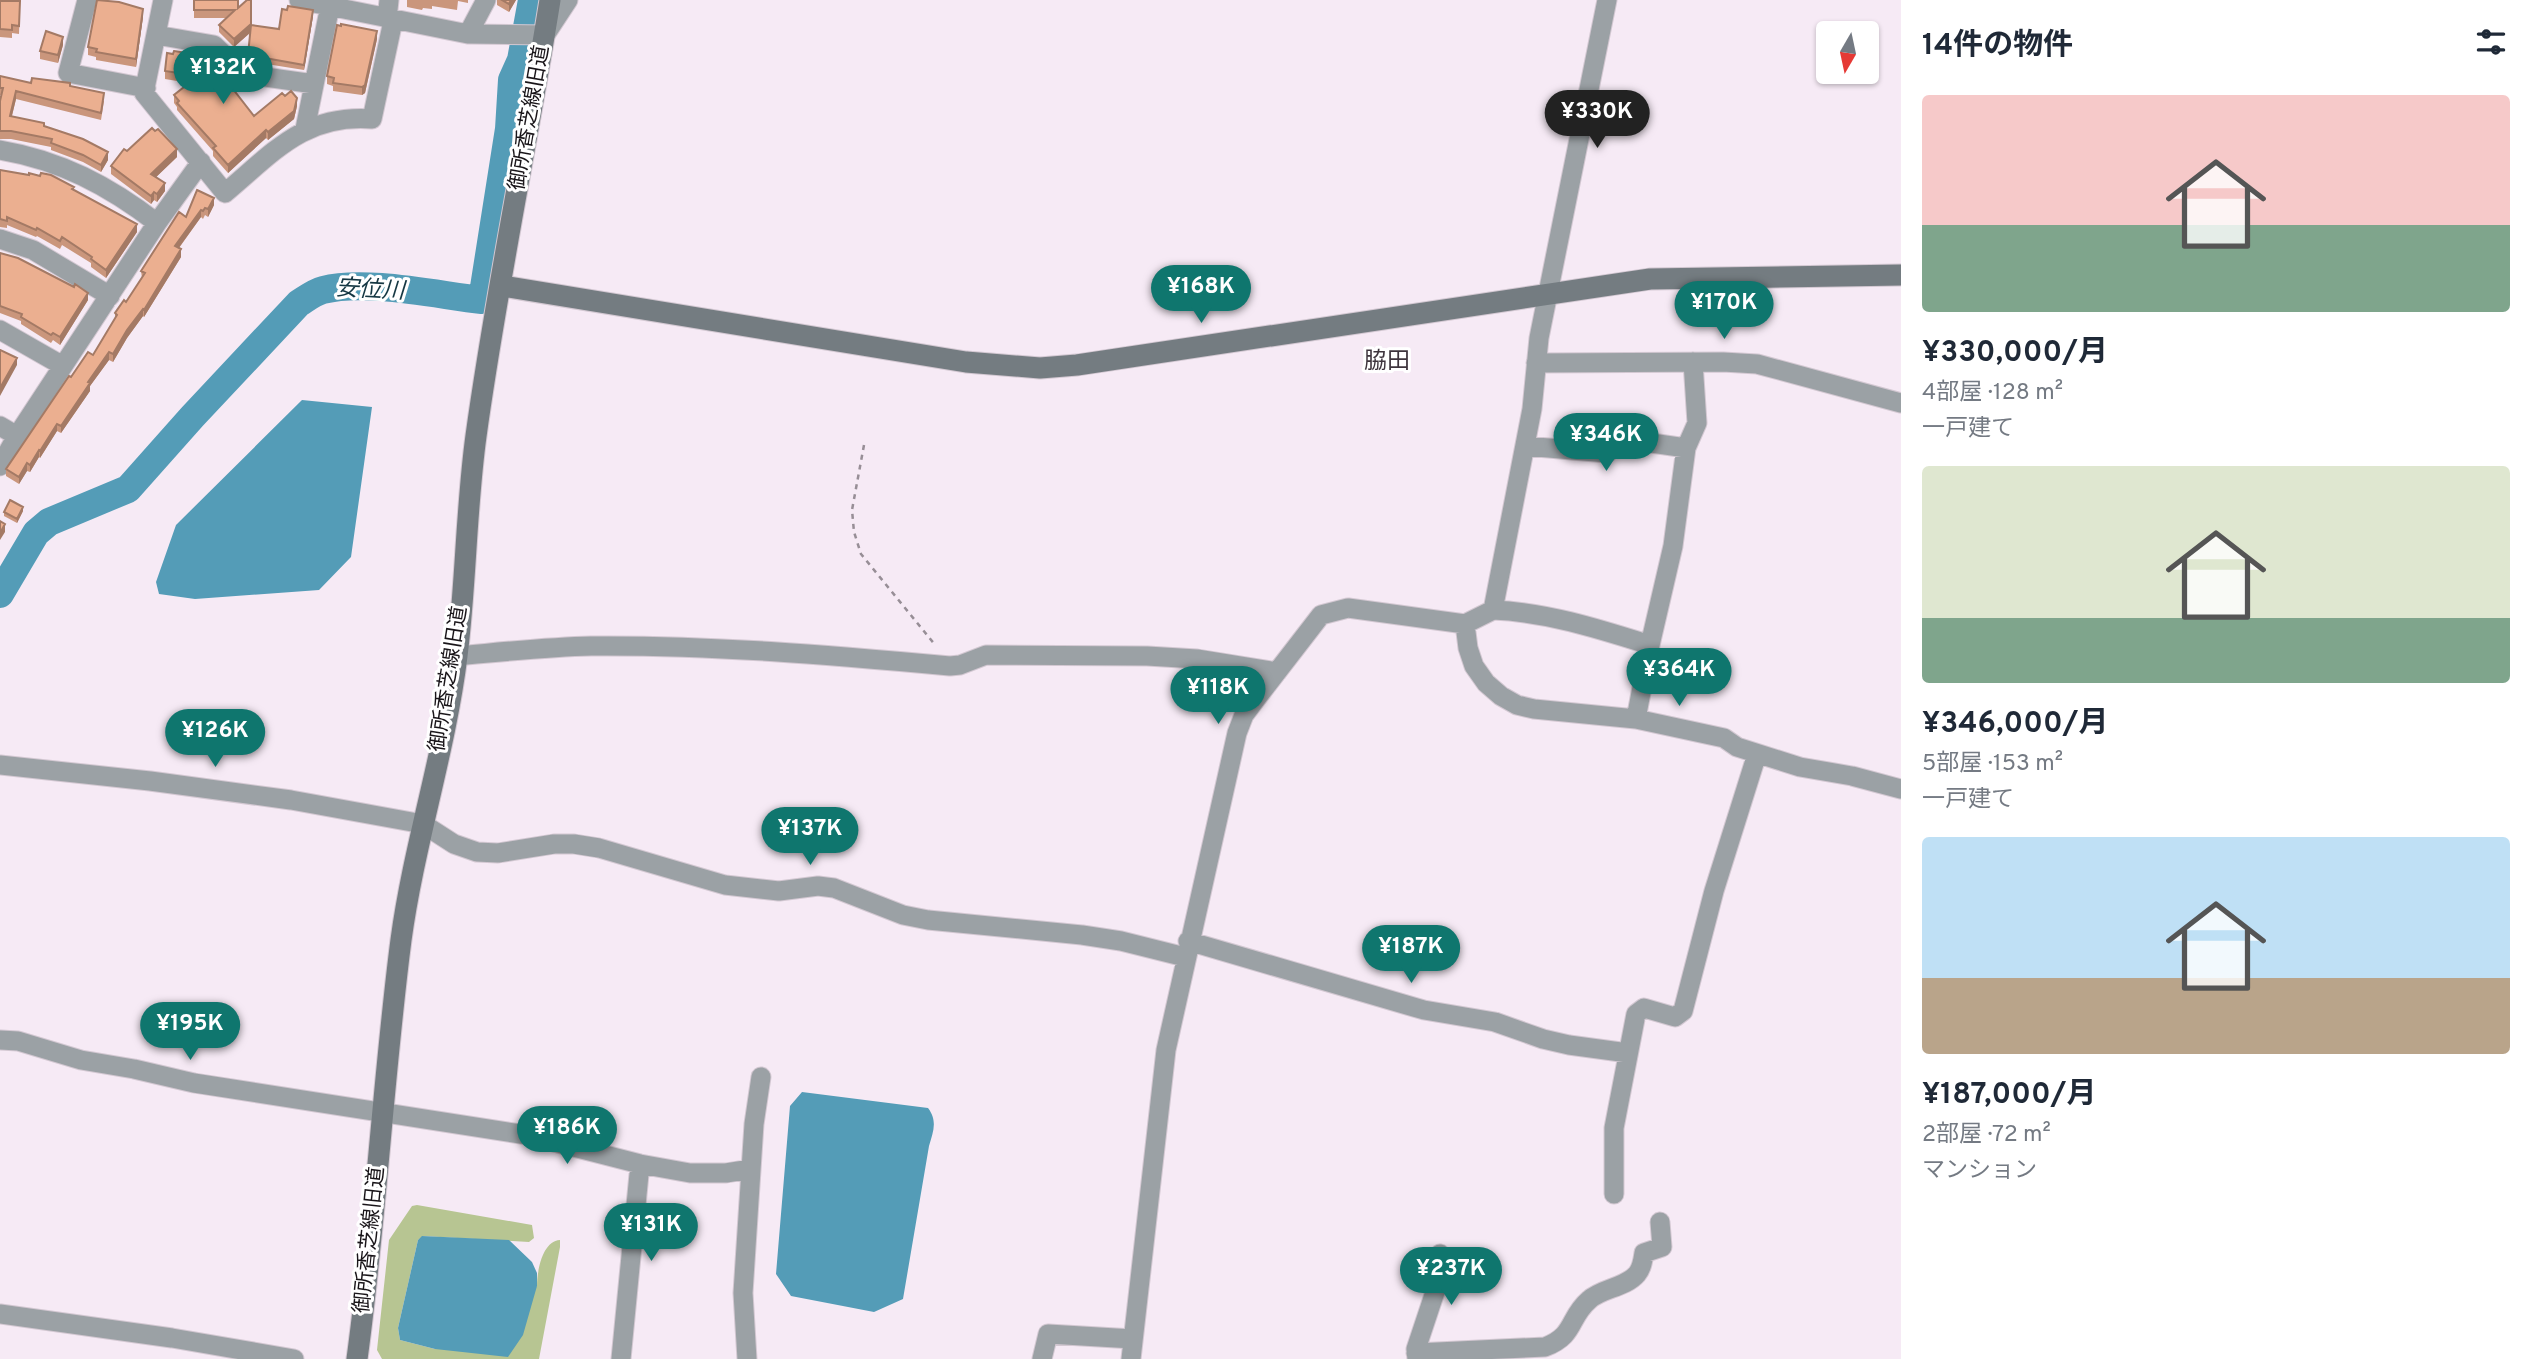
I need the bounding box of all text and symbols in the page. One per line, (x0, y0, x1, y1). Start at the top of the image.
north arrow (1816, 21, 1880, 84)
map controls (1816, 21, 1879, 84)
icon: filters (2472, 23, 2510, 61)
text: 14件の物件 (1922, 28, 2073, 65)
street label: 御所香芝線旧道 (504, 43, 556, 193)
pin: ¥132K (174, 46, 272, 106)
text: ¥132K (190, 54, 256, 83)
pin: ¥330K (1548, 90, 1646, 150)
text: ¥330K (1561, 98, 1633, 127)
icon: home (2153, 141, 2279, 267)
pin: ¥168K (1152, 266, 1250, 325)
text: ¥168K (1167, 273, 1235, 302)
water label: 安位川 (335, 275, 408, 307)
pin: ¥170K (1675, 282, 1773, 341)
text: ¥170K (1691, 289, 1757, 318)
text: ¥330,000/月 (1922, 335, 2108, 372)
district label: 脇田 (1364, 348, 1410, 377)
text: 4部屋 · 128 m² (1922, 379, 2063, 408)
pin: ¥346K (1557, 414, 1655, 473)
text: 一戸建て (1922, 415, 2014, 444)
text: ¥346K (1570, 421, 1642, 450)
icon: home (2153, 512, 2279, 638)
street label: 御所香芝線旧道 (424, 604, 474, 754)
pin: ¥364K (1630, 648, 1728, 708)
text: ¥364K (1643, 656, 1715, 685)
pin: ¥118K (1169, 666, 1267, 726)
text: ¥118K (1186, 674, 1250, 703)
text: ¥346,000/月 (1922, 706, 2108, 743)
pin: ¥126K (166, 710, 264, 769)
text: ¥126K (181, 717, 249, 746)
text: 5部屋 · 153 m² (1922, 750, 2063, 779)
text: 一戸建て (1922, 786, 2014, 815)
pin: ¥137K (761, 808, 859, 867)
text: ¥137K (777, 815, 843, 844)
icon: home (2153, 883, 2279, 1009)
pin: ¥187K (1362, 926, 1460, 985)
text: ¥187K (1378, 933, 1444, 962)
pin: ¥195K (141, 1002, 239, 1062)
text: ¥195K (156, 1010, 224, 1039)
text: ¥187,000/月 (1922, 1077, 2097, 1114)
pin: ¥186K (518, 1106, 616, 1166)
text: ¥186K (533, 1114, 601, 1143)
text: 2部屋 · 72 m² (1922, 1121, 2051, 1150)
text: マンション (1922, 1157, 2037, 1186)
street label: 御所香芝線旧道 (349, 1165, 391, 1315)
pin: ¥131K (602, 1204, 700, 1263)
text: ¥131K (620, 1211, 682, 1240)
pin: ¥237K (1402, 1248, 1500, 1307)
text: ¥237K (1416, 1255, 1486, 1284)

